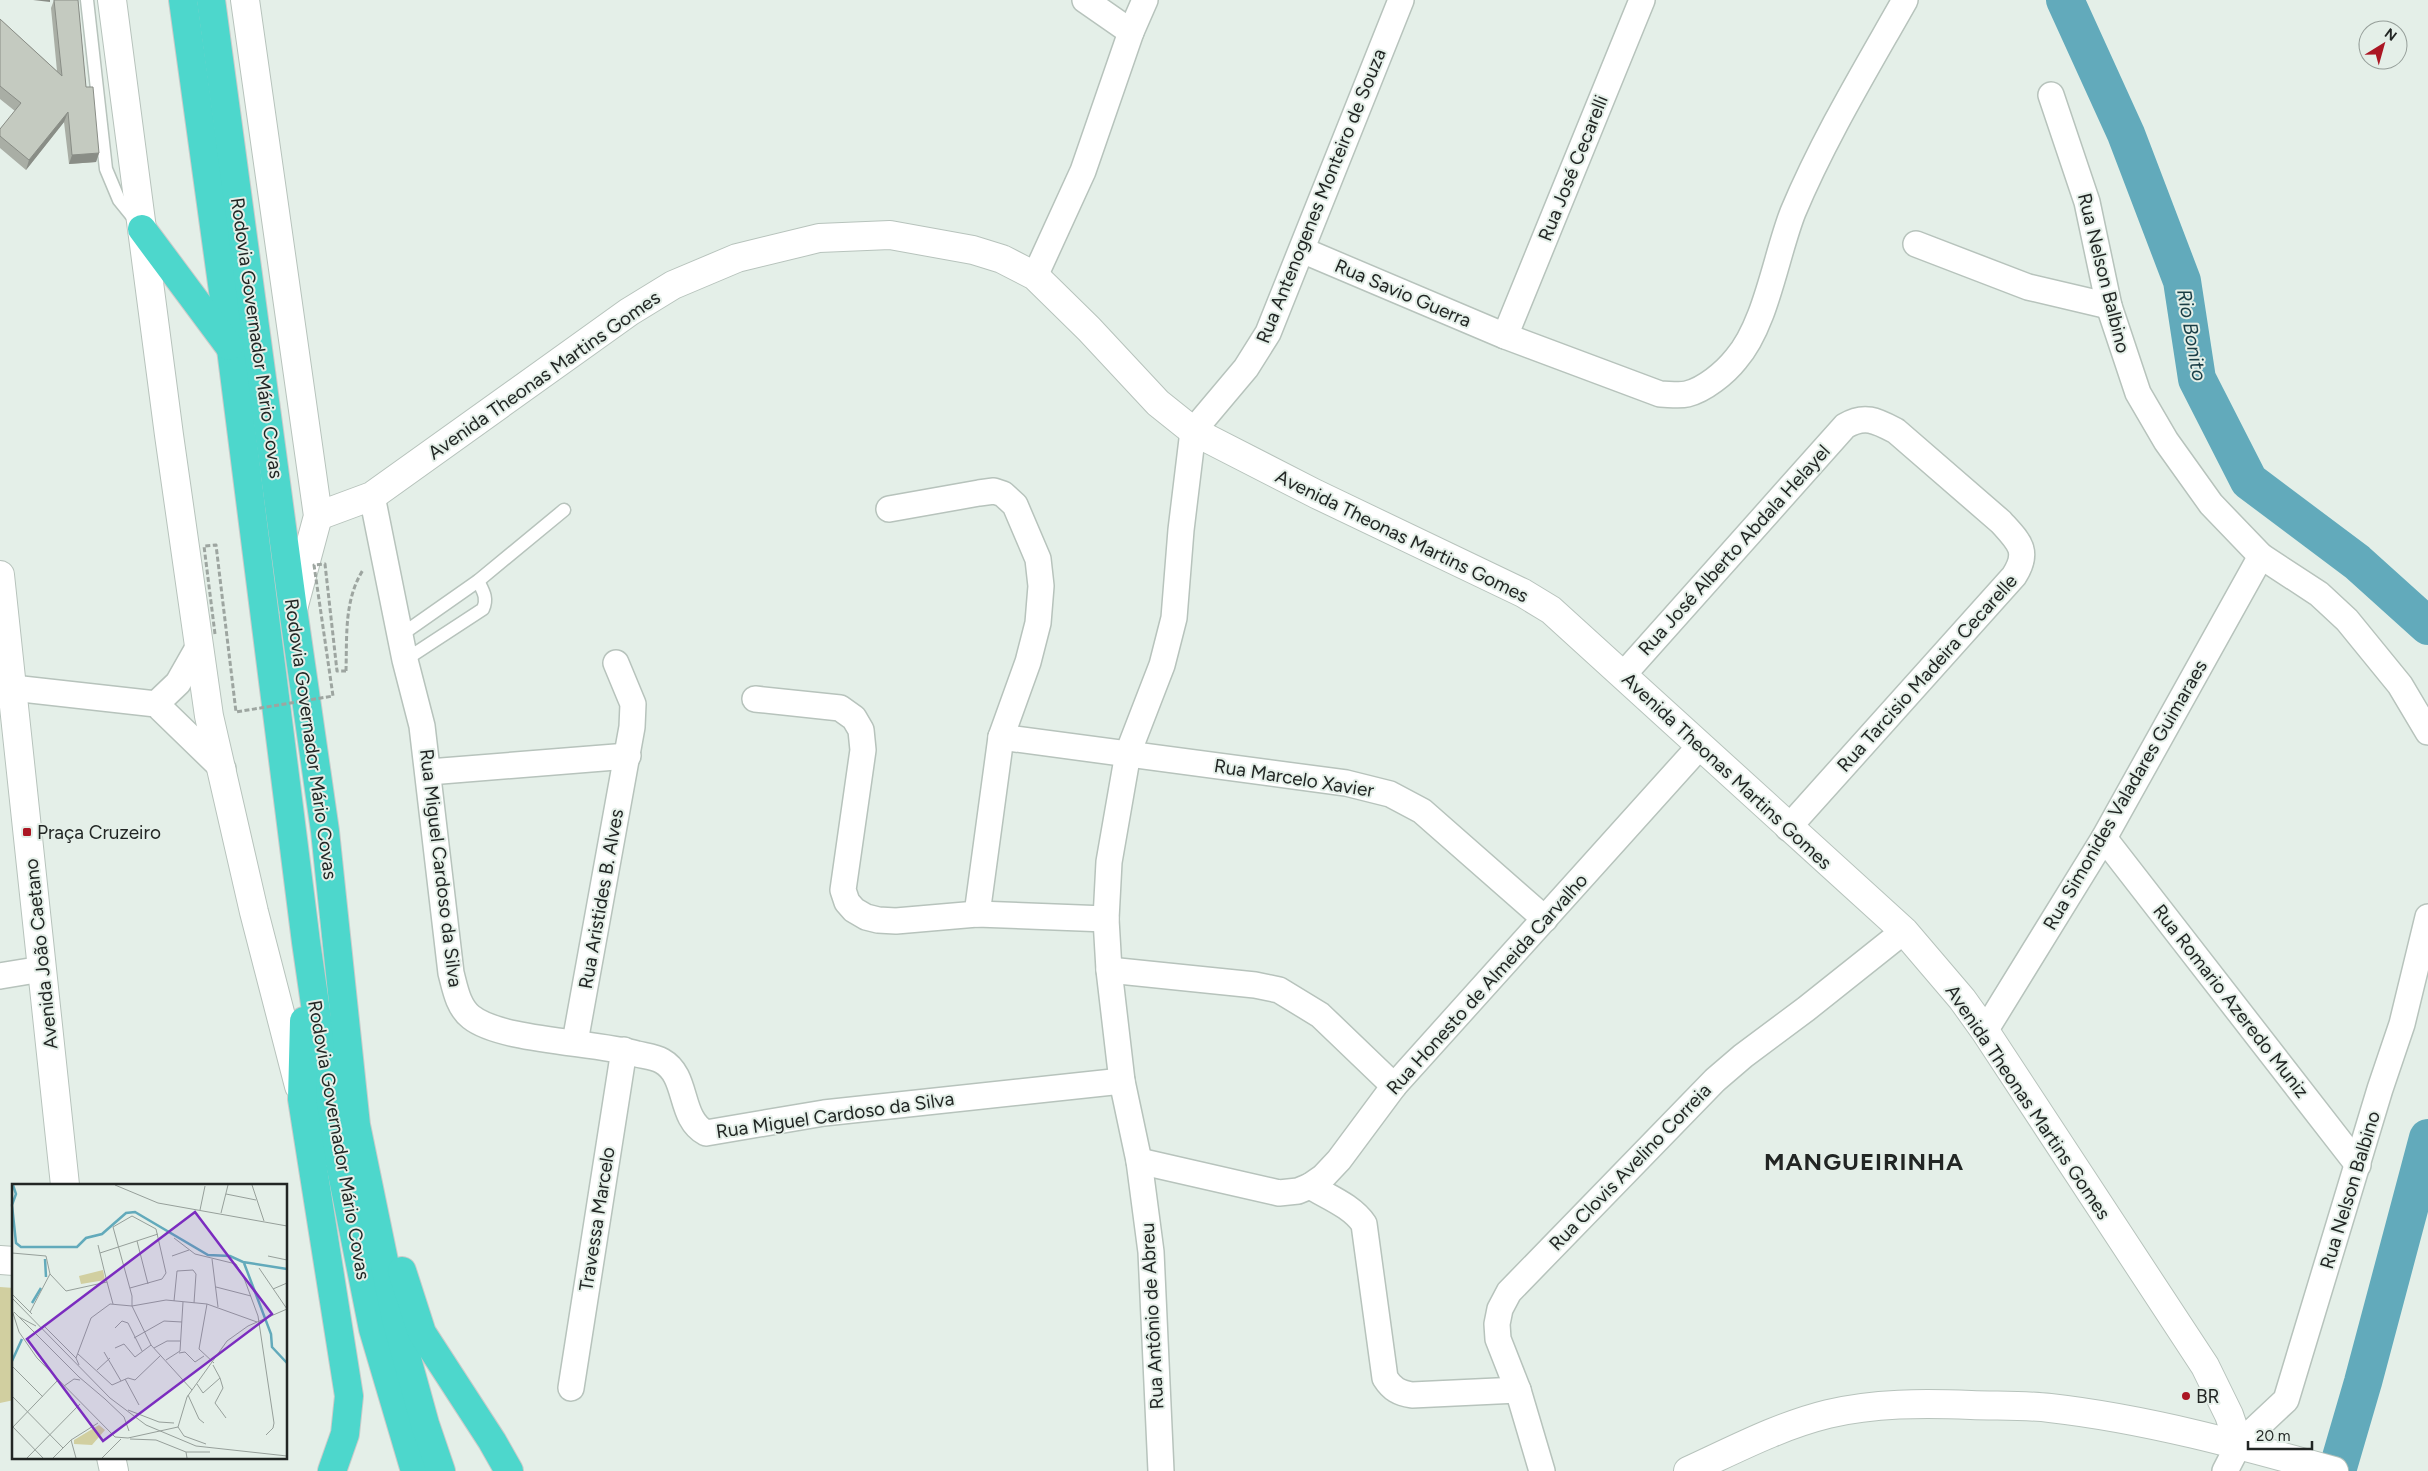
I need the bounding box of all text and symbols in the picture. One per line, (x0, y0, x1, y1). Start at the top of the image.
north arrow (2358, 20, 2408, 70)
text: N (2381, 25, 2400, 45)
street label: Rua Antenogenes Monteiro de Souza (1251, 45, 1391, 347)
street label: Rua José Cecarelli (1533, 92, 1613, 244)
street label: Rua Nelson Balbino (2073, 191, 2135, 355)
street label: Rodovia Governador Mário Covas (226, 196, 288, 480)
street label: Rua Savio Guerra (1331, 254, 1475, 332)
street label: Avenida Theonas Martins Gomes (423, 286, 665, 464)
water label: Rio Bonito (2172, 287, 2212, 383)
street label: Rua José Alberto Abdala Helayel (1633, 440, 1835, 660)
street label: Avenida Theonas Martins Gomes (1272, 465, 1532, 607)
street label: Rua Tarcisio Madeira Cecarelle (1832, 569, 2022, 777)
street label: Rodovia Governador Mário Covas (280, 597, 342, 881)
street label: Rua Simonides Valadares Guimaraes (2038, 656, 2212, 934)
street label: Avenida Theonas Martins Gomes (1617, 668, 1837, 874)
street label: Rua Miguel Cardoso da Silva (415, 747, 467, 989)
street label: Rua Marcelo Xavier (1212, 754, 1376, 802)
street label: Rua Aristides B. Alves (574, 807, 628, 991)
place label: Praça Cruzeiro (37, 821, 161, 844)
marker: Praça Cruzeiro (21, 826, 33, 838)
street label: Avenida João Caetano (20, 858, 62, 1050)
street label: Rua Honesto de Almeida Carvalho (1382, 869, 1592, 1099)
street label: Rua Romario Azeredo Muniz (2148, 900, 2314, 1102)
street label: Avenida Theonas Martins Gomes (1941, 980, 2115, 1224)
street label: Rodovia Governador Mário Covas (303, 998, 375, 1282)
street label: Rua Clovis Avelino Correia (1544, 1079, 1716, 1255)
street label: Rua Miguel Cardoso da Silva (715, 1087, 955, 1143)
street label: Rua Nelson Balbino (2315, 1108, 2385, 1272)
street label: Travessa Marcelo (574, 1145, 620, 1293)
district label: MANGUEIRINHA (1764, 1147, 1964, 1176)
inset map (12, 1184, 288, 1458)
street label: Rua Antônio de Abreu (1136, 1222, 1168, 1410)
place label: BR (2196, 1385, 2220, 1408)
marker: BR (2180, 1390, 2192, 1402)
scale bar (2248, 1418, 2312, 1450)
text: 20 m (2256, 1427, 2290, 1445)

